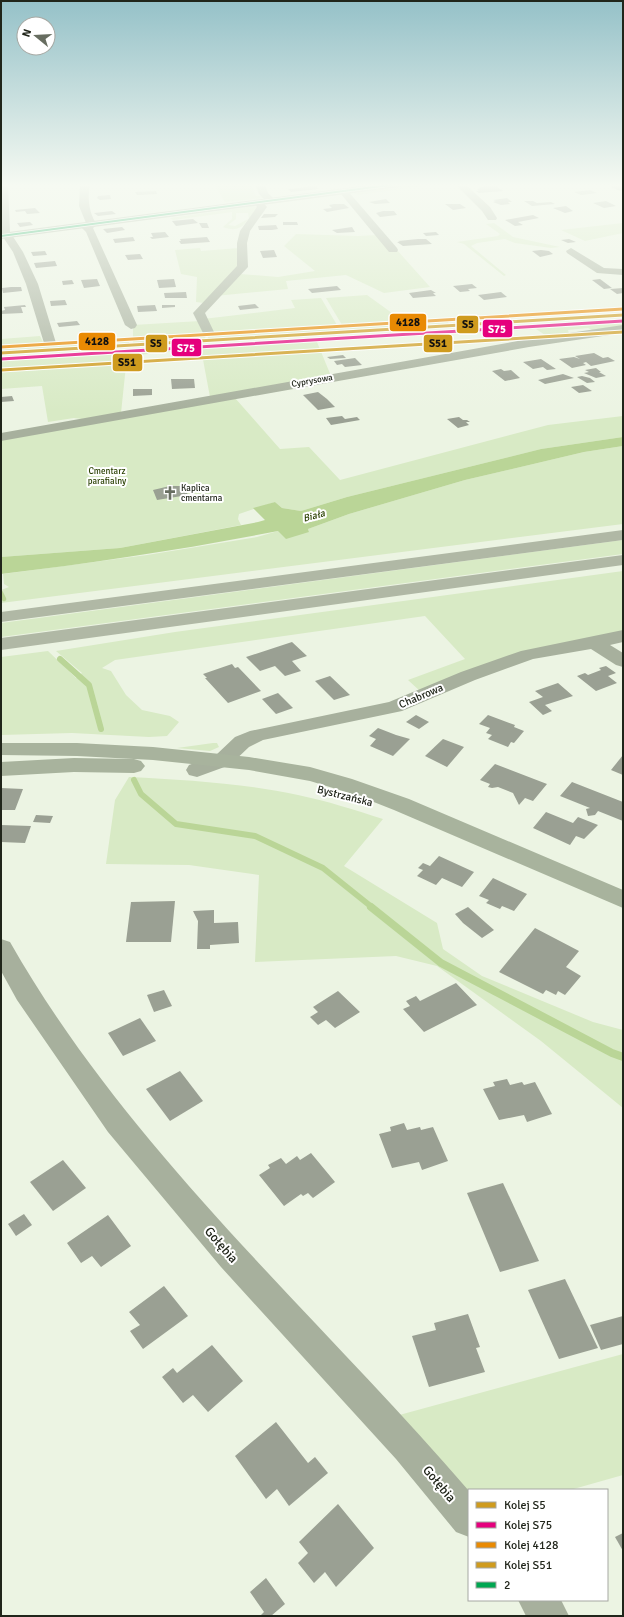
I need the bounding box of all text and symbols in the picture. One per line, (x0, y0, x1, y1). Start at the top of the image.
north arrow (16, 16, 56, 56)
text: N (20, 27, 34, 39)
line badge: 4128 (389, 313, 427, 332)
line badge: S5 (456, 315, 479, 334)
text: 4128 (396, 316, 420, 329)
text: S5 (462, 318, 474, 331)
line badge: S75 (482, 319, 513, 338)
text: S75 (488, 323, 506, 336)
line badge: 4128 (78, 332, 116, 351)
line badge: S5 (145, 334, 168, 353)
line badge: S51 (423, 334, 453, 353)
text: 4128 (85, 335, 109, 348)
text: S5 (150, 337, 162, 350)
text: S51 (429, 337, 447, 350)
line badge: S75 (171, 338, 202, 357)
text: S75 (177, 342, 195, 355)
line badge: S51 (112, 353, 143, 372)
text: S51 (118, 356, 136, 369)
street label: Cyprysowa (291, 372, 334, 390)
park label: Cmentarz parafialny (88, 466, 127, 487)
place label: Kaplica cmentarna (181, 483, 223, 504)
church icon: Kaplica cmentarna (162, 485, 178, 501)
water label: Biała (302, 507, 327, 525)
street label: Chabrowa (397, 681, 446, 711)
street label: Bystrzańska (316, 783, 375, 809)
street label: Gołębia (201, 1224, 241, 1266)
street label: Gołębia (419, 1462, 459, 1506)
legend (468, 1489, 608, 1601)
text: Kolej S5 (504, 1498, 546, 1513)
text: Kolej S75 (504, 1518, 552, 1533)
text: Kolej 4128 (504, 1538, 559, 1553)
text: Kolej S51 (504, 1558, 552, 1573)
text: 2 (504, 1578, 510, 1593)

